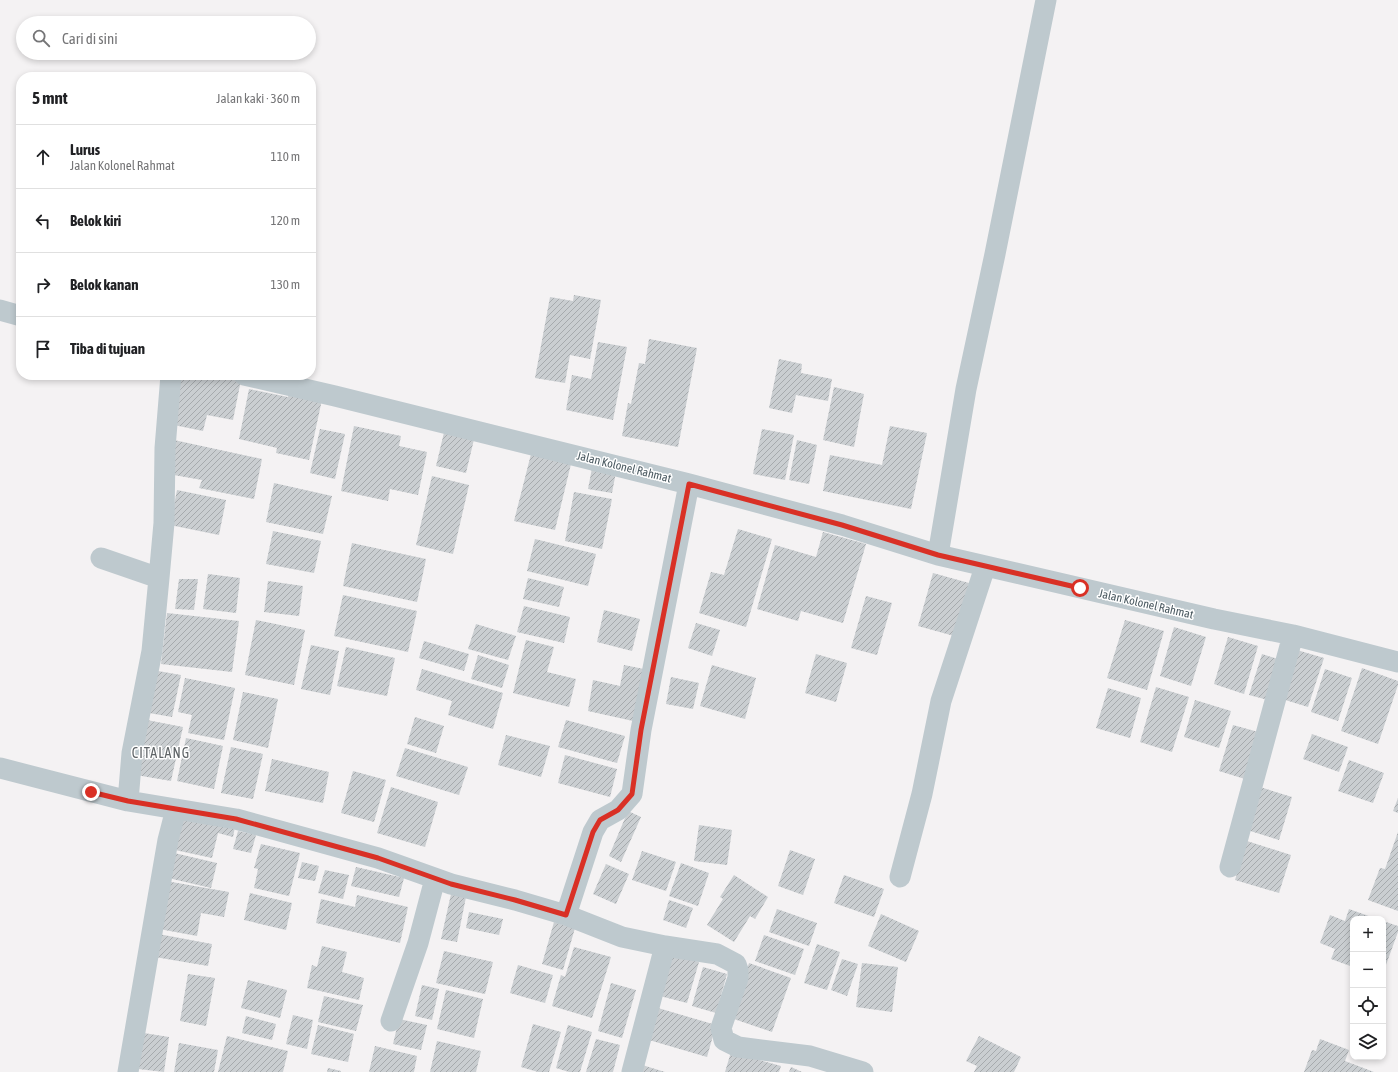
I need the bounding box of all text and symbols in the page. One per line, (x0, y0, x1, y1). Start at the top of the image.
search box (16, 16, 316, 60)
icon: search (30, 27, 52, 49)
text: Cari di sini (62, 30, 118, 47)
text: 5 mnt (32, 88, 68, 108)
text: Jalan kaki · 360 m (216, 91, 300, 106)
text: Lurus (70, 141, 100, 158)
icon: ahead (32, 146, 54, 168)
text: 110 m (271, 149, 300, 164)
text: Jalan Kolonel Rahmat (70, 158, 175, 173)
icon: left (32, 210, 54, 232)
text: Belok kiri (70, 212, 121, 229)
text: 120 m (271, 213, 300, 228)
icon: right (32, 274, 54, 296)
text: Belok kanan (70, 276, 139, 293)
text: 130 m (271, 277, 300, 292)
icon: arrive (32, 338, 54, 360)
text: Tiba di tujuan (70, 340, 145, 357)
street label: Jalan Kolonel Rahmat (575, 448, 673, 486)
route start (1071, 579, 1089, 597)
street label: Jalan Kolonel Rahmat (1097, 586, 1195, 622)
district label: CITALANG (132, 745, 190, 761)
route end (82, 783, 100, 801)
map controls (1350, 916, 1386, 1060)
button: + (1350, 916, 1386, 952)
button: − (1350, 952, 1386, 988)
button: locate (1350, 988, 1386, 1024)
button: layers (1350, 1024, 1386, 1060)

